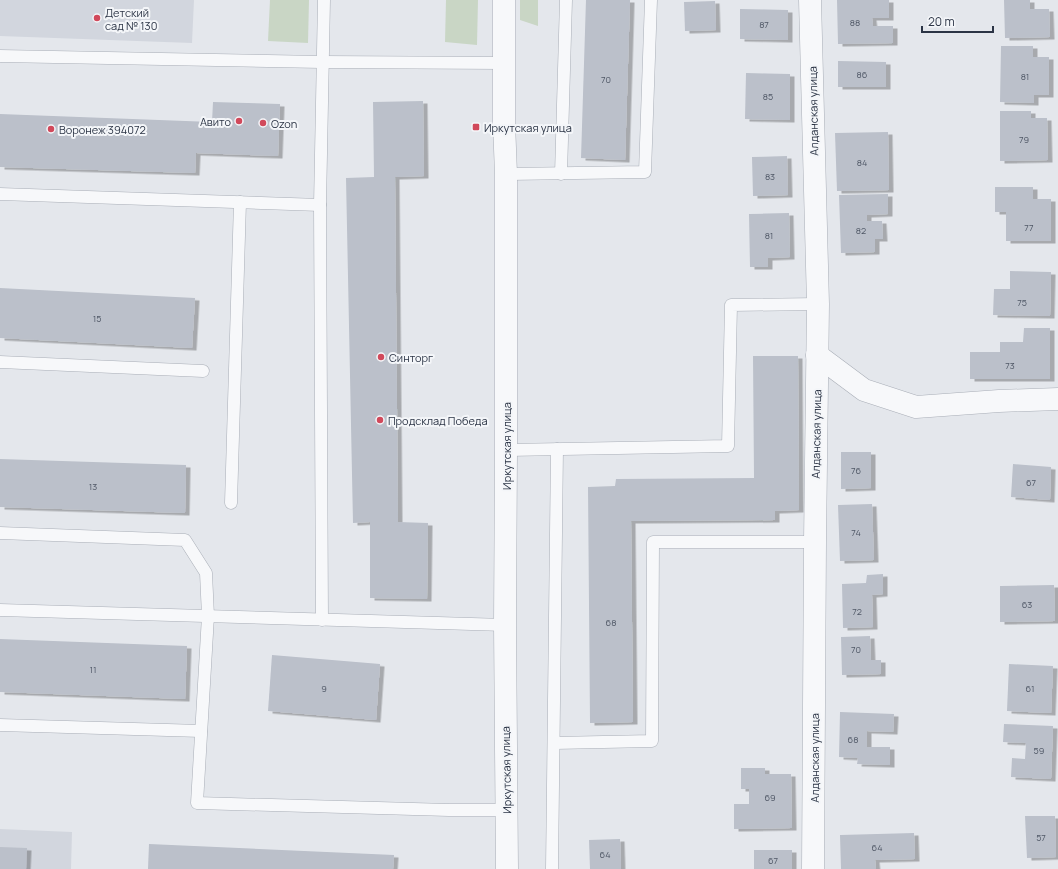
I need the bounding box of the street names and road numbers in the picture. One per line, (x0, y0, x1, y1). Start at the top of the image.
street label: Алданская улица (805, 66, 821, 156)
street label: Алданская улица (808, 389, 824, 479)
street label: Иркутская улица (499, 402, 514, 490)
street label: Алданская улица (807, 713, 822, 803)
street label: Иркутская улица (498, 726, 514, 814)

